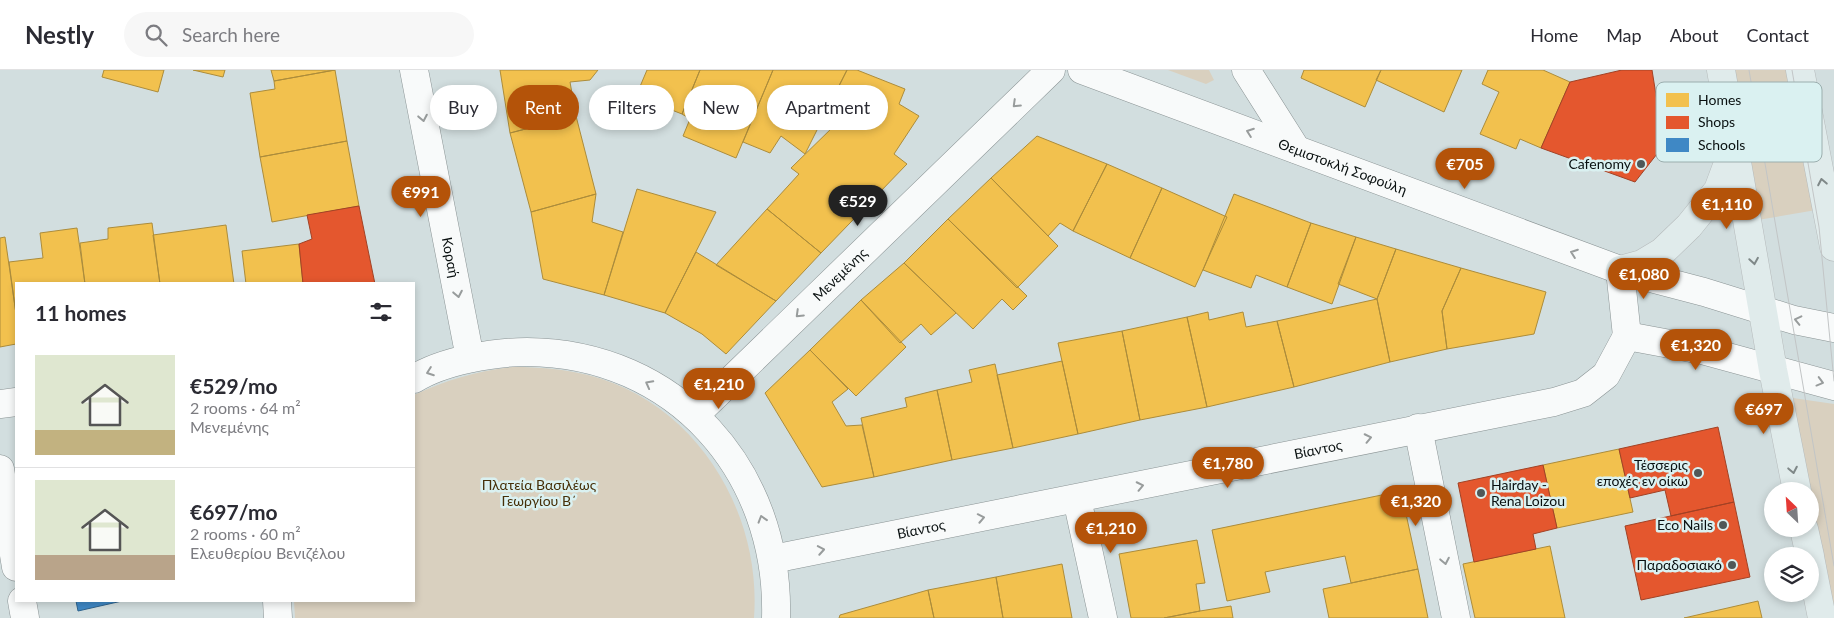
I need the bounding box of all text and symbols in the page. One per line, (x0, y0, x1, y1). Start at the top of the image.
search box (124, 12, 474, 57)
text: Nestly (25, 20, 94, 49)
icon: search (142, 21, 170, 49)
text: Search here (182, 23, 280, 46)
text: Home (1530, 24, 1578, 46)
text: Map (1606, 24, 1642, 46)
text: About (1670, 24, 1719, 46)
text: Contact (1747, 24, 1809, 46)
legend (1656, 82, 1822, 162)
chip: Buy (430, 85, 497, 130)
chip: Rent (507, 85, 579, 130)
chip: Filters (589, 85, 674, 130)
chip: New (684, 85, 757, 130)
chip: Apartment (767, 85, 888, 130)
text: Homes (1698, 91, 1741, 108)
one-way arrow (1013, 98, 1022, 107)
one-way arrow (417, 113, 428, 122)
text: Shops (1698, 113, 1735, 130)
one-way arrow (1246, 128, 1255, 138)
street label: Θεμιστοκλή Σοφούλη (1276, 135, 1409, 198)
text: Schools (1698, 136, 1745, 153)
pin: €705 (1435, 148, 1495, 190)
text: €705 (1446, 154, 1484, 173)
place label: Cafenomy (1568, 155, 1632, 172)
marker: Cafenomy (1635, 158, 1647, 170)
pin: €991 (391, 176, 451, 218)
one-way arrow (1817, 178, 1827, 187)
text: €991 (402, 182, 440, 201)
pin: €529 (828, 184, 888, 227)
pin: €1,110 (1686, 188, 1768, 230)
text: €529 (839, 191, 877, 210)
text: €1,110 (1702, 194, 1752, 213)
street label: Κοραή (439, 236, 463, 279)
street label: Μενεμένης (809, 244, 871, 304)
one-way arrow (1570, 249, 1579, 259)
one-way arrow (1748, 256, 1758, 265)
pin: €1,080 (1603, 258, 1685, 300)
text: €1,080 (1619, 264, 1669, 283)
one-way arrow (452, 290, 462, 299)
icon: filters (367, 298, 395, 326)
text: 11 homes (35, 300, 126, 325)
one-way arrow (795, 308, 804, 317)
one-way arrow (1793, 315, 1802, 326)
pin: €1,320 (1655, 328, 1737, 371)
text: €1,320 (1671, 335, 1721, 354)
one-way arrow (426, 366, 435, 376)
pin: €1,210 (678, 368, 760, 410)
text: €529/mo (190, 373, 278, 398)
text: €1,210 (694, 374, 744, 393)
icon: home (75, 375, 135, 435)
one-way arrow (1816, 377, 1824, 387)
one-way arrow (646, 380, 655, 390)
pin: €697 (1734, 392, 1794, 435)
text: 2 rooms · 64 m² (190, 398, 301, 417)
text: €697 (1745, 399, 1783, 418)
text: Μενεμένης (190, 417, 269, 436)
one-way arrow (1363, 433, 1372, 444)
street label: Βίαντος (1292, 436, 1344, 462)
pin: €1,780 (1187, 446, 1269, 489)
text: €1,780 (1203, 453, 1253, 472)
place label: Τέσσερις εποχές εν οίκω (1597, 456, 1688, 489)
one-way arrow (1787, 465, 1797, 474)
marker: Τέσσερις εποχές εν οίκω (1692, 467, 1704, 479)
park label: Πλατεία Βασιλέως Γεωργίου Β΄ (482, 476, 597, 509)
place label: Hairday - Rena Loizou (1491, 476, 1565, 509)
one-way arrow (1136, 481, 1144, 491)
north arrow (1764, 482, 1819, 538)
map controls (1764, 482, 1819, 602)
pin: €1,320 (1375, 484, 1457, 527)
marker: Hairday - Rena Loizou (1475, 487, 1487, 499)
text: €1,320 (1391, 491, 1441, 510)
text: €697/mo (190, 499, 278, 524)
icon: home (75, 500, 135, 560)
pin: €1,210 (1070, 512, 1152, 554)
one-way arrow (976, 513, 985, 524)
one-way arrow (758, 515, 768, 523)
street label: Βίαντος (895, 516, 947, 542)
place label: Eco Nails (1657, 516, 1713, 533)
text: €1,210 (1086, 518, 1136, 537)
marker: Eco Nails (1717, 519, 1729, 531)
text: 2 rooms · 60 m² (190, 524, 301, 543)
text: Ελευθερίου Βενιζέλου (190, 543, 345, 562)
one-way arrow (817, 546, 826, 556)
button: layers (1764, 547, 1819, 602)
place label: Παραδοσιακό (1636, 556, 1722, 573)
one-way arrow (1439, 557, 1450, 566)
marker: Παραδοσιακό (1726, 559, 1738, 571)

